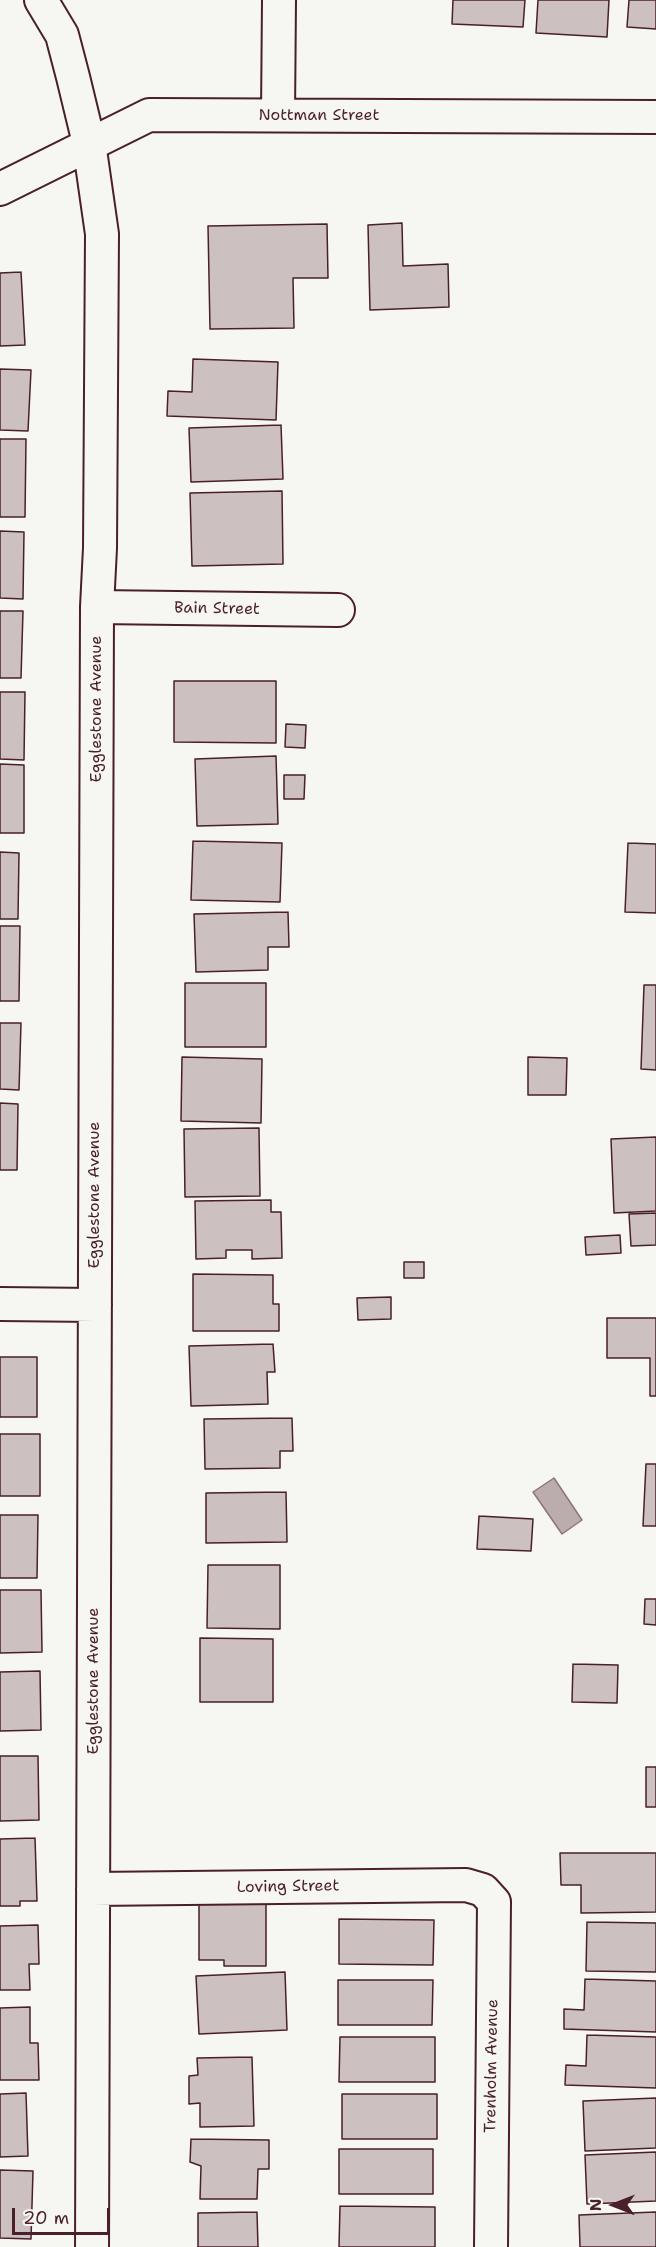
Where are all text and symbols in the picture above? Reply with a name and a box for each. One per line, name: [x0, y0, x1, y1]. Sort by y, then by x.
street label: Nottman Street: [259, 106, 379, 126]
street label: Bain Street: [174, 599, 260, 619]
street label: Egglestone Avenue: [87, 636, 107, 782]
street label: Egglestone Avenue: [85, 1122, 105, 1268]
street label: Egglestone Avenue: [84, 1608, 104, 1754]
street label: Loving Street: [237, 1877, 339, 1897]
street label: Trenholm Avenue: [481, 1999, 503, 2133]
north arrow: [584, 2175, 644, 2235]
scale bar: [15, 2196, 112, 2234]
text: N: [585, 2199, 606, 2211]
text: 20 m: [23, 2206, 69, 2230]

